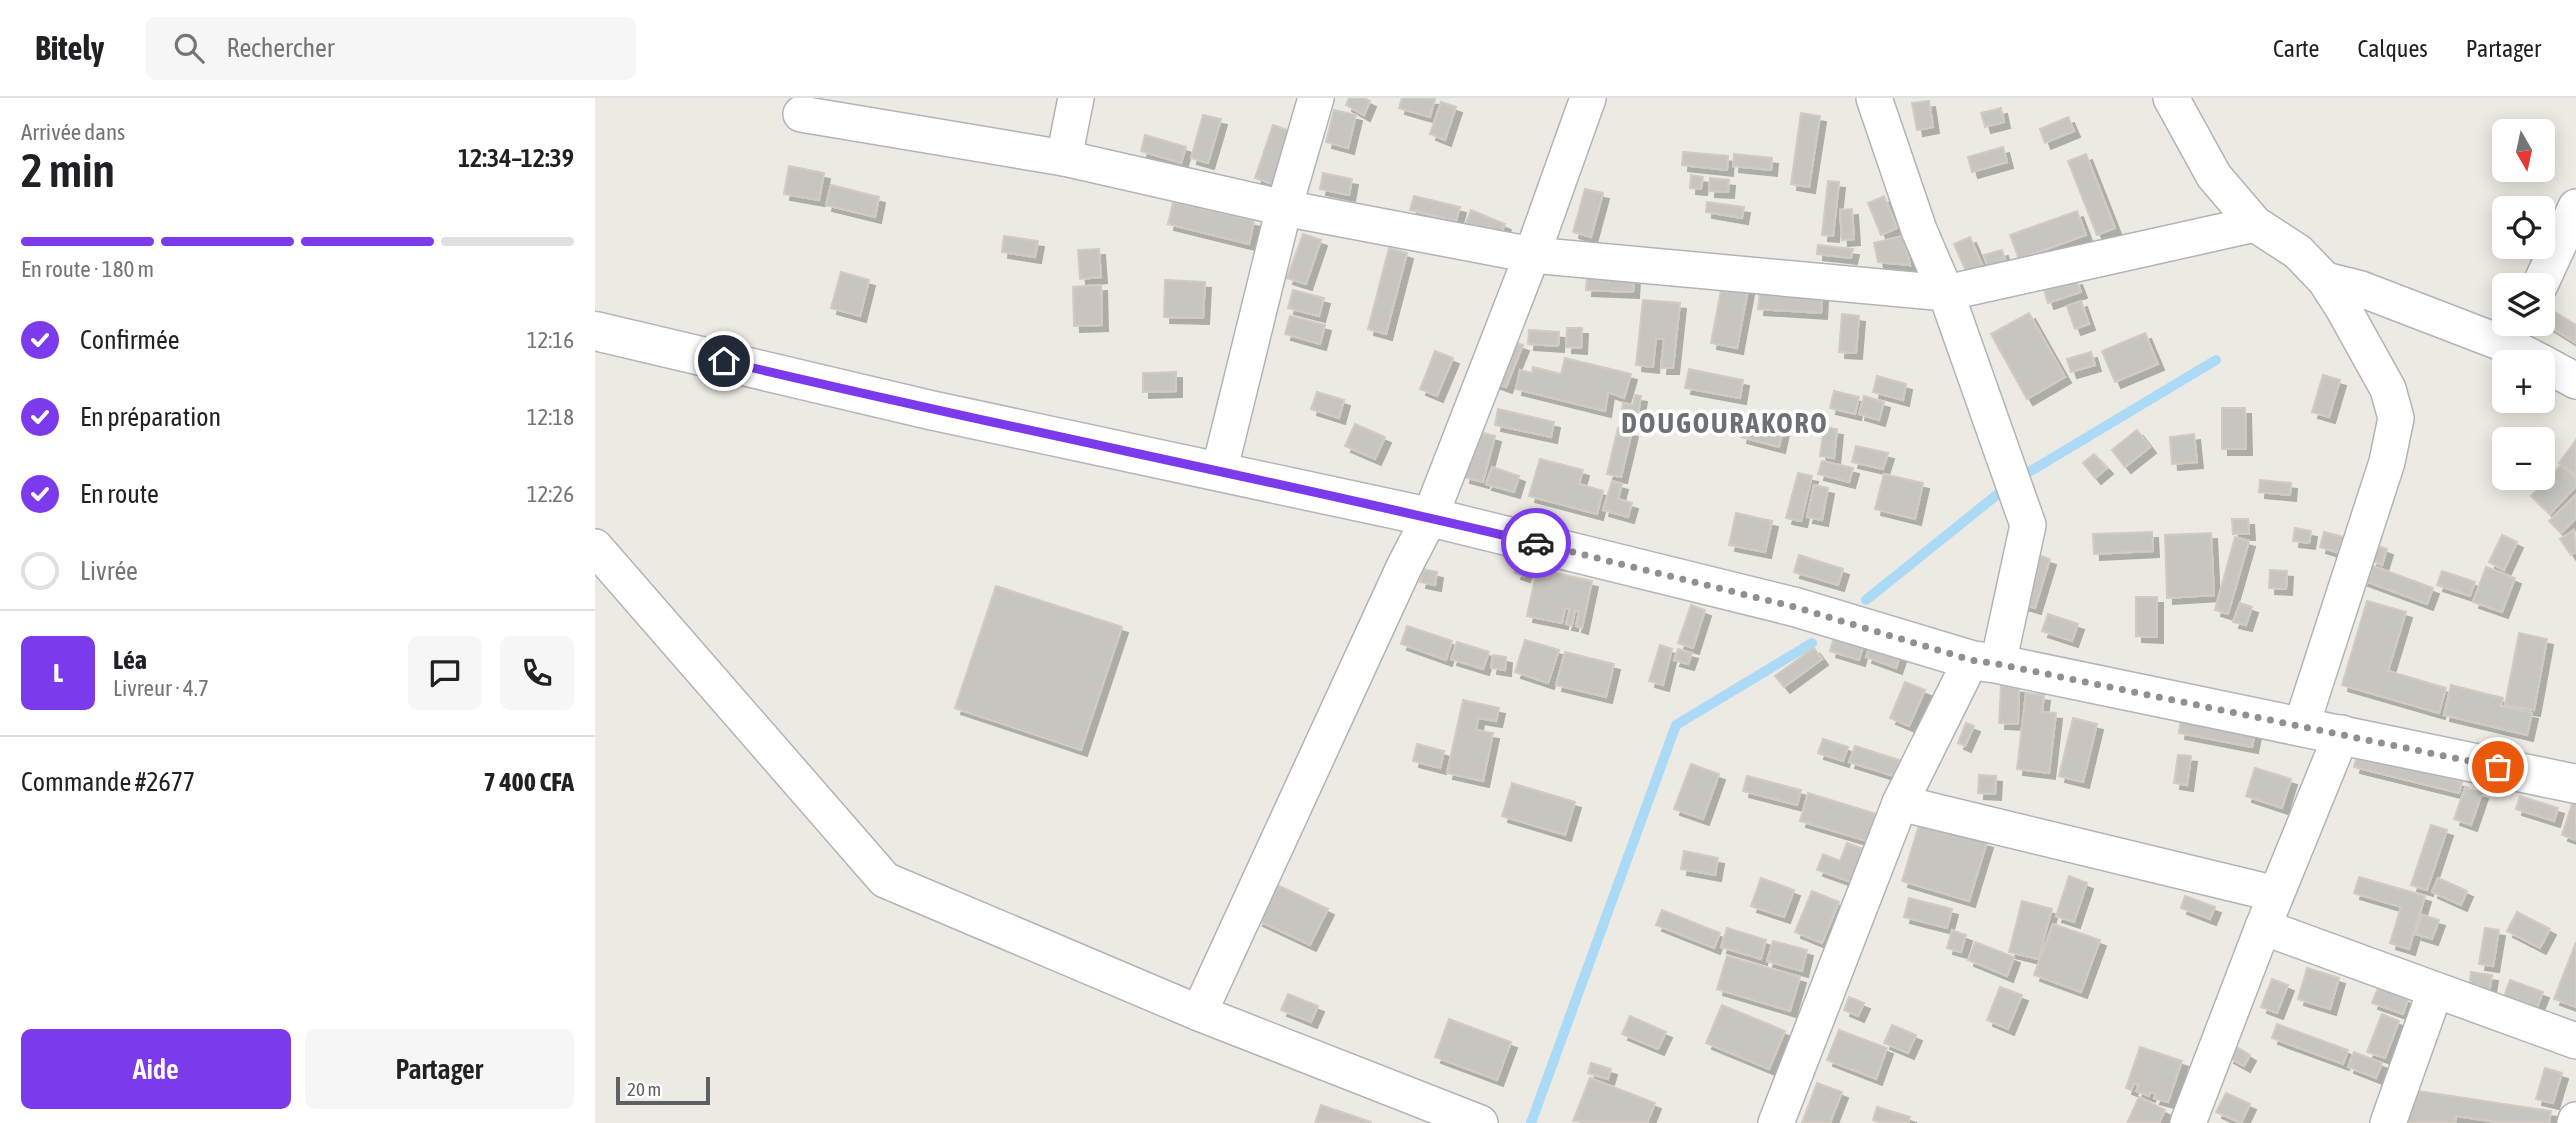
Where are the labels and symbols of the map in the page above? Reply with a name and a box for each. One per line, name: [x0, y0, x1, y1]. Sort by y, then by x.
north arrow: [2492, 119, 2555, 182]
pin: [694, 331, 754, 391]
district label: DOUGOURAKORO: [1621, 407, 1829, 439]
courier: [1501, 508, 1571, 578]
pin: [2468, 737, 2528, 797]
scale bar: [616, 1074, 711, 1106]

